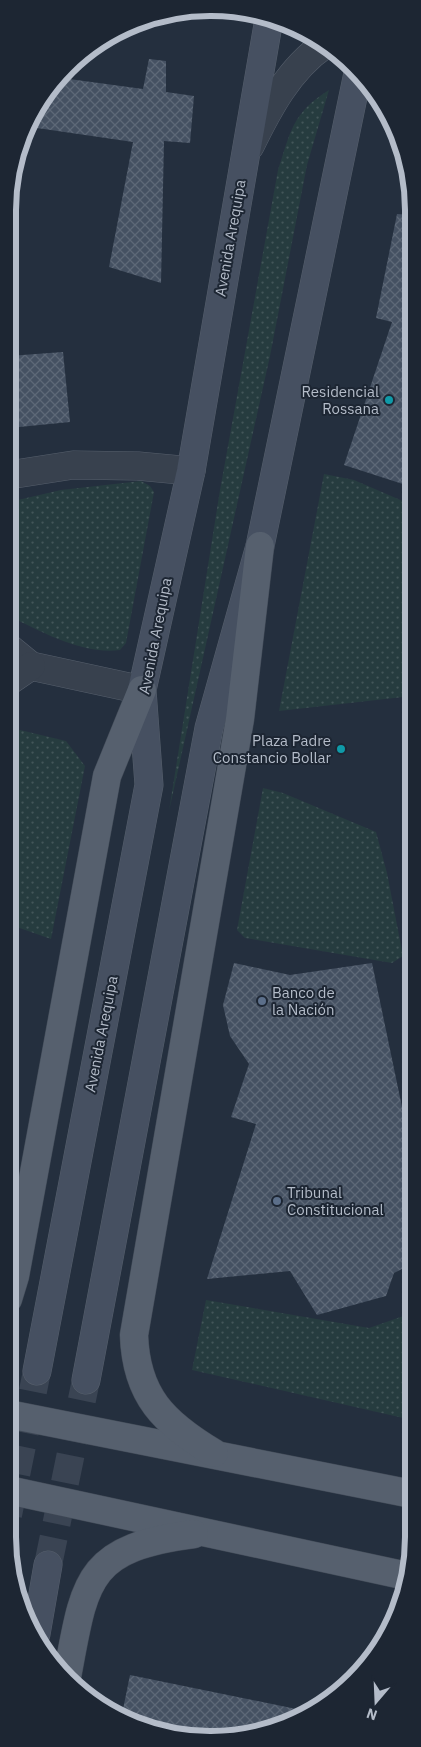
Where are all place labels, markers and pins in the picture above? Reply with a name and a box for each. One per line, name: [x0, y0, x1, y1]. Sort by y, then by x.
place label: Residencial Rossana: [301, 382, 379, 418]
marker: Residencial Rossana: [383, 394, 395, 406]
place label: Plaza Padre Constancio Bollar: [213, 731, 331, 767]
marker: Plaza Padre Constancio Bollar: [335, 743, 347, 755]
place label: Banco de la Nación: [272, 983, 335, 1019]
marker: Banco de la Nación: [256, 995, 268, 1007]
place label: Tribunal Constitucional: [287, 1183, 384, 1219]
marker: Tribunal Constitucional: [271, 1195, 283, 1207]

